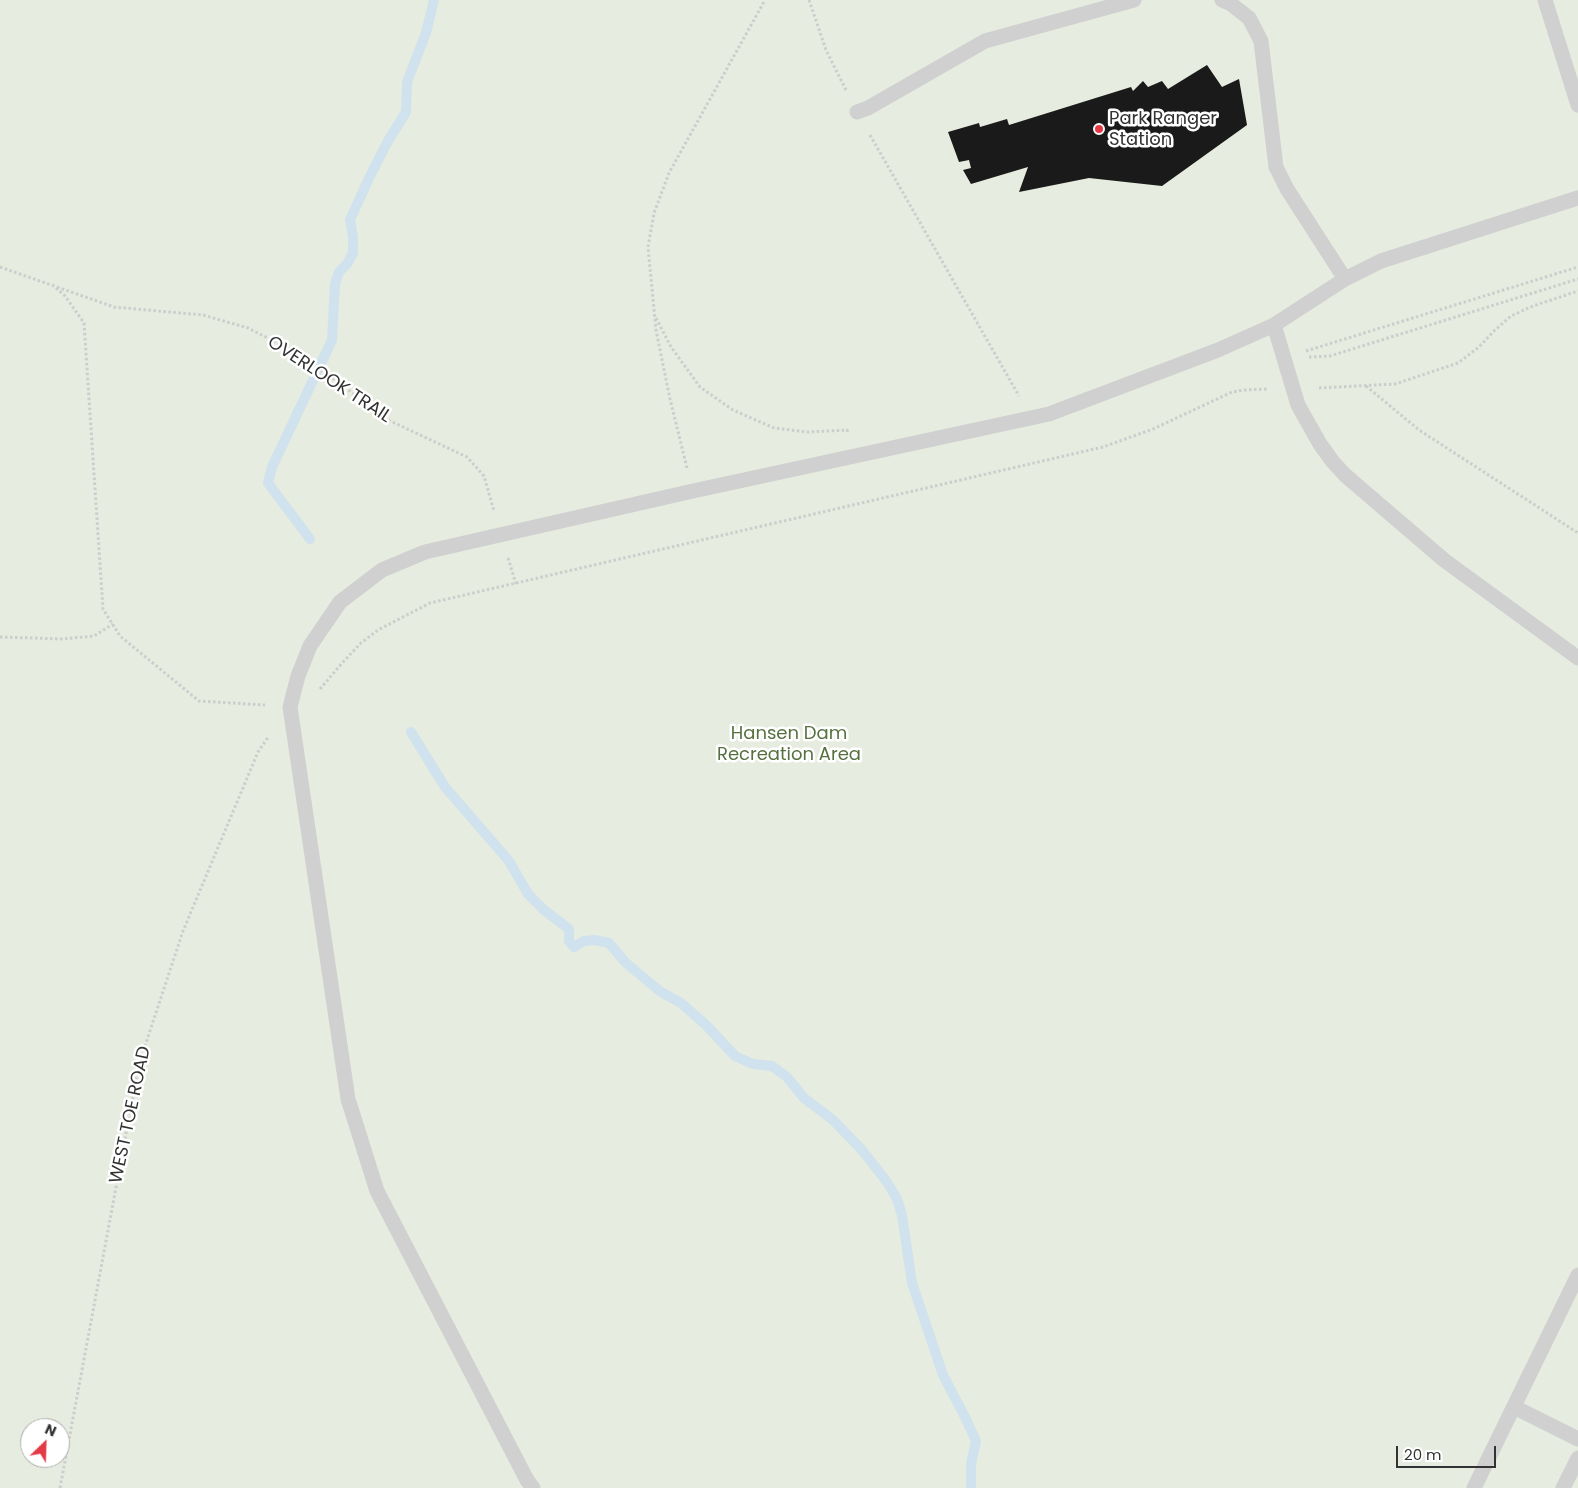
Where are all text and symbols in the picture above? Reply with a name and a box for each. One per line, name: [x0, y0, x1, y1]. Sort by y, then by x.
place label: Park Ranger Station: [1109, 108, 1217, 150]
marker: Park Ranger Station: [1093, 123, 1105, 135]
street label: OVERLOOK TRAIL: [263, 332, 395, 428]
park label: Hansen Dam Recreation Area: [717, 723, 861, 766]
street label: WEST TOE ROAD: [106, 1044, 156, 1186]
north arrow: [20, 1418, 70, 1468]
text: N: [42, 1419, 60, 1441]
scale bar: [1398, 1436, 1498, 1468]
text: 20 m: [1404, 1444, 1442, 1465]

